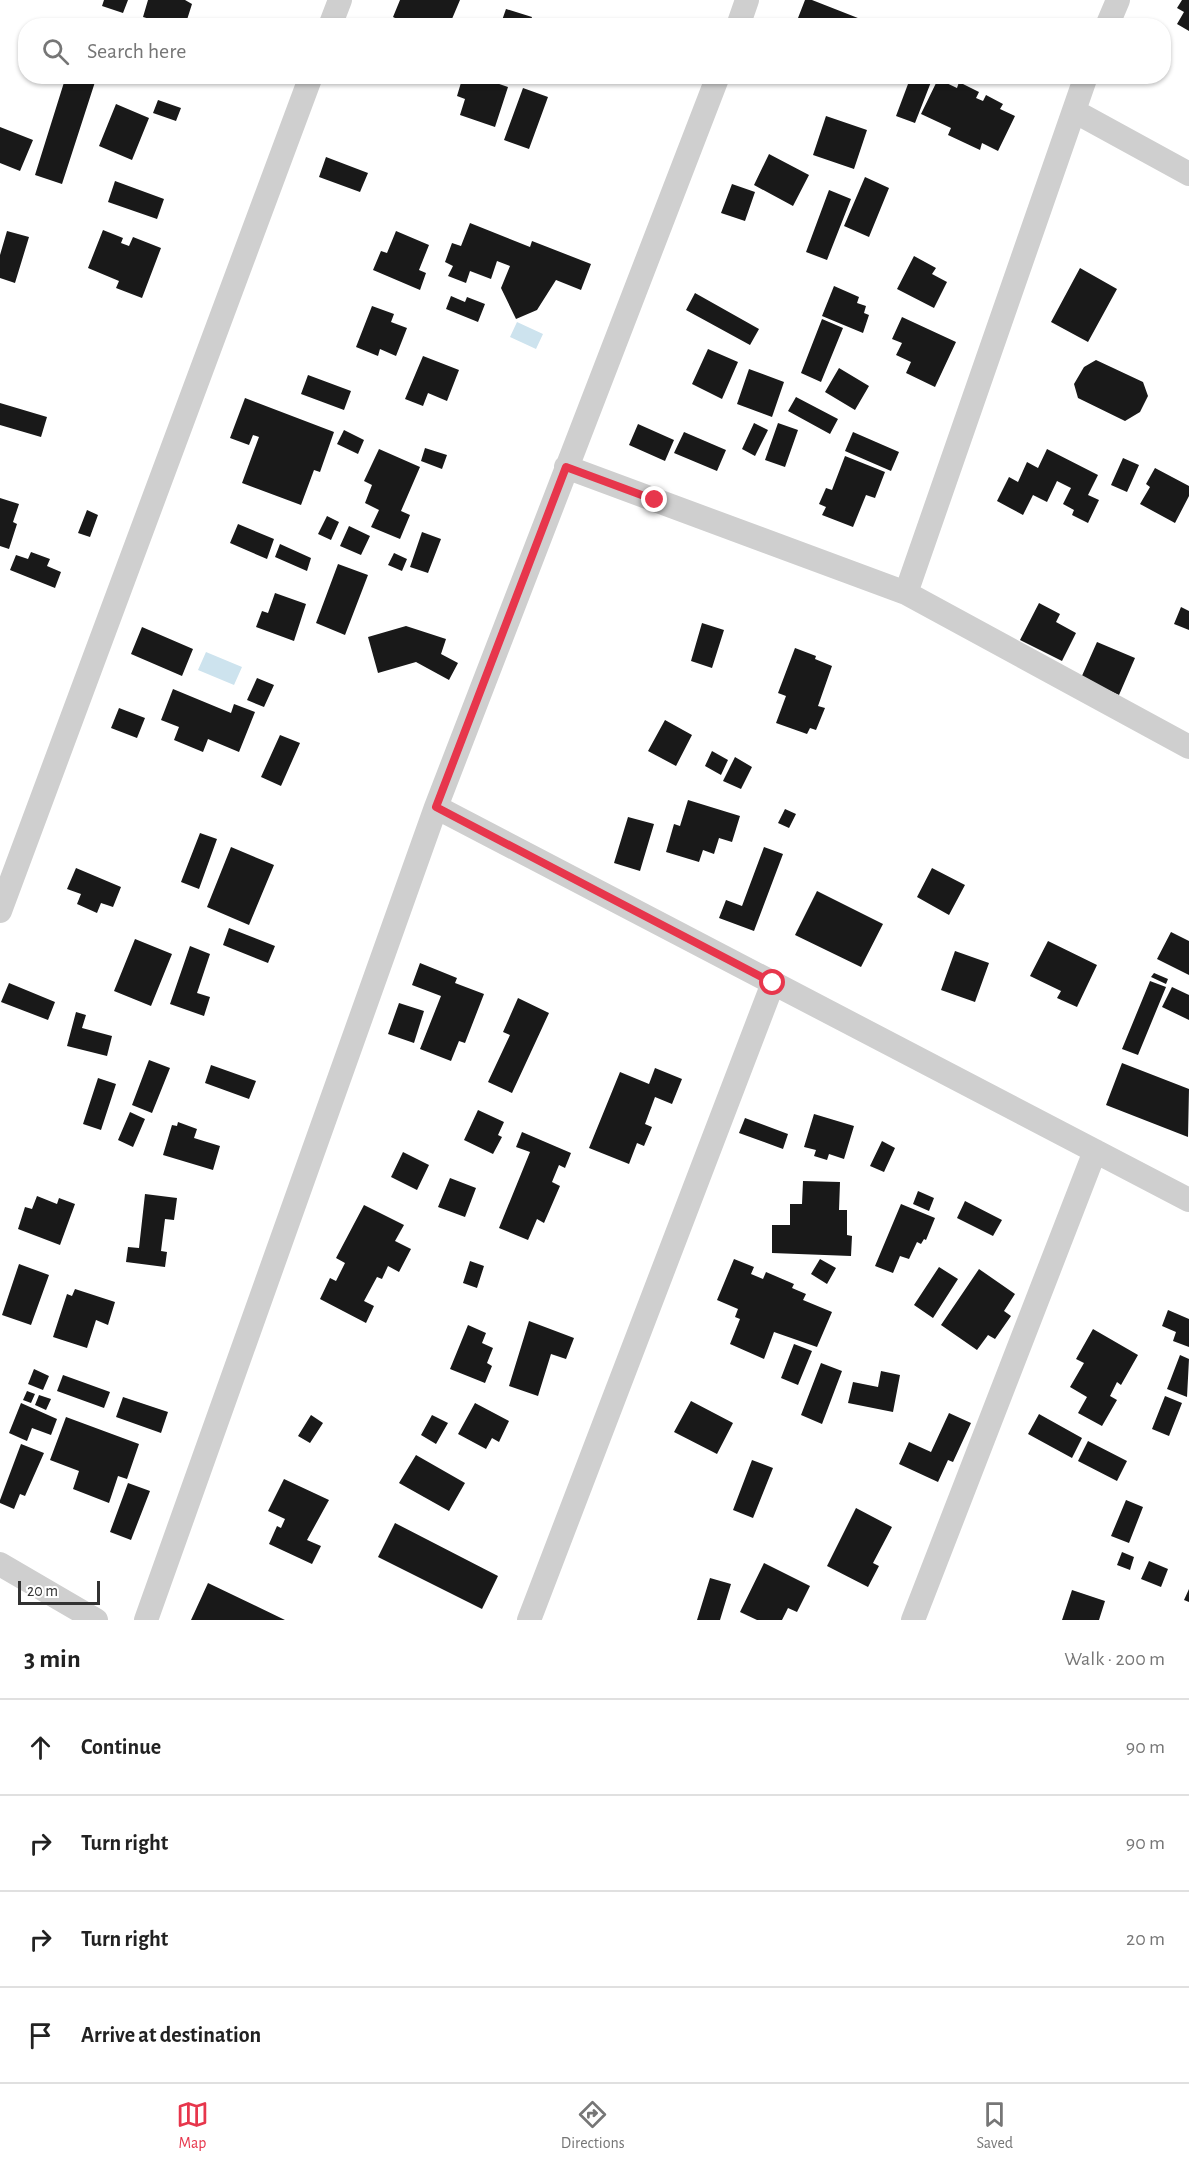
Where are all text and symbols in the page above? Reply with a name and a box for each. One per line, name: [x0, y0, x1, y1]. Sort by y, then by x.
search box: [18, 18, 1171, 84]
icon: search: [39, 35, 72, 68]
text: Search here: [87, 40, 186, 62]
route end: [641, 486, 667, 512]
route start: [759, 969, 785, 995]
scale bar: [18, 1578, 100, 1606]
text: 20 m: [27, 1583, 58, 1599]
text: 3 min: [24, 1646, 81, 1672]
text: Walk · 200 m: [1064, 1649, 1165, 1669]
icon: ahead: [24, 1731, 57, 1764]
text: Continue: [81, 1736, 161, 1758]
text: 90 m: [1126, 1737, 1165, 1757]
icon: right: [24, 1827, 57, 1860]
text: Turn right: [81, 1832, 168, 1854]
text: 90 m: [1126, 1833, 1165, 1853]
icon: right: [24, 1923, 57, 1956]
text: Turn right: [81, 1928, 168, 1950]
text: 20 m: [1126, 1929, 1165, 1949]
icon: arrive: [24, 2019, 57, 2052]
text: Arrive at destination: [81, 2024, 261, 2046]
tab: Map: [176, 2098, 209, 2153]
tab: Directions: [561, 2098, 625, 2153]
tab: Saved: [976, 2098, 1013, 2153]

